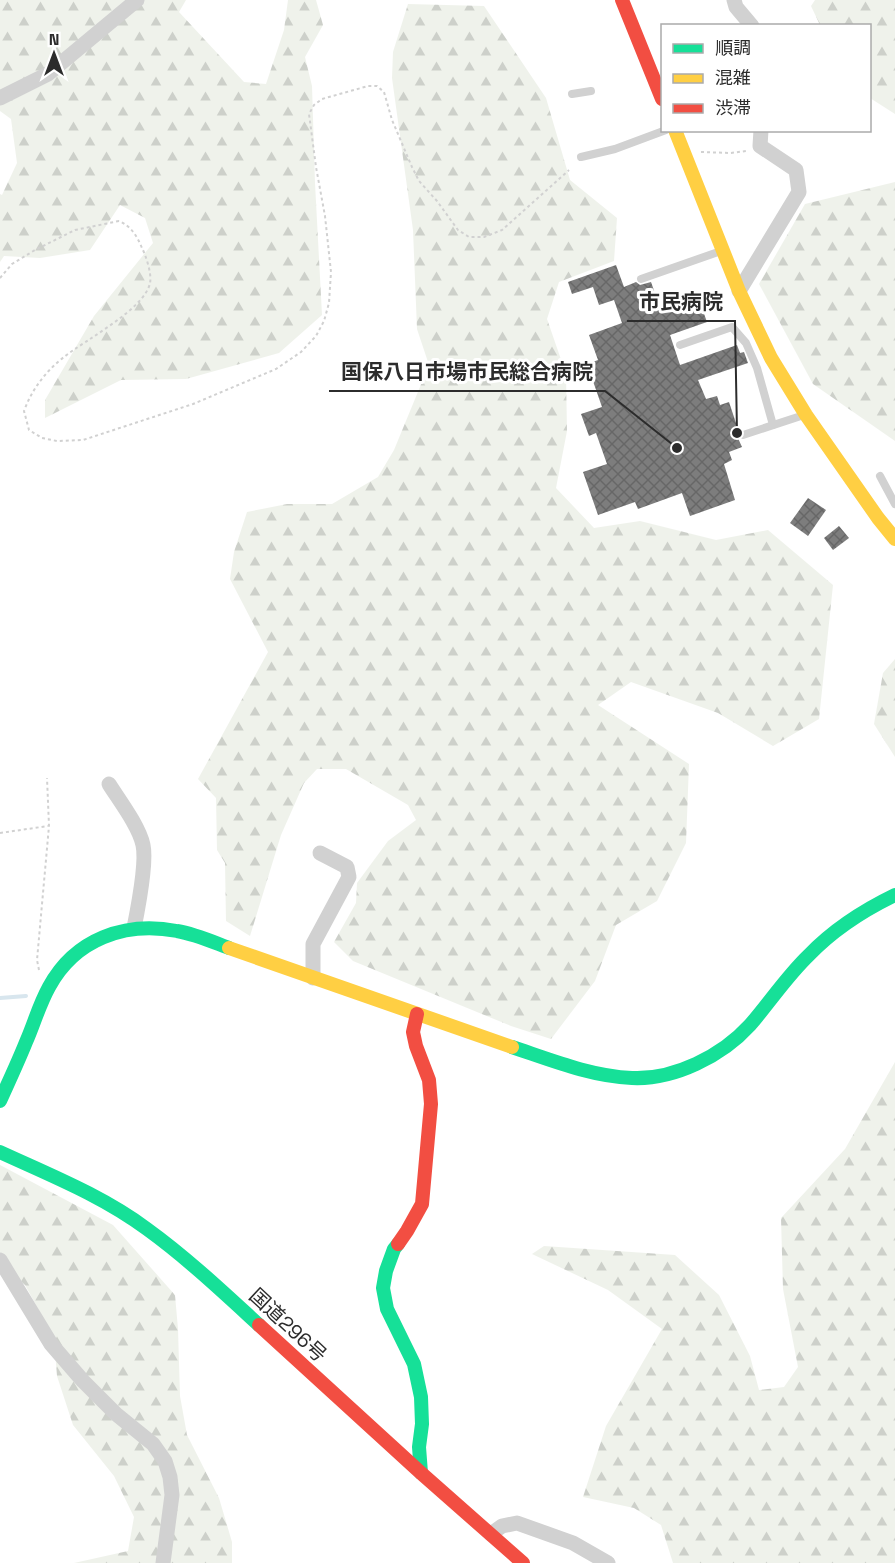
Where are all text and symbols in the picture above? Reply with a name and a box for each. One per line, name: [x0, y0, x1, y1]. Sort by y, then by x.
north arrow: [24, 24, 84, 84]
legend: [661, 24, 871, 132]
text: N: [49, 29, 59, 50]
text: 順調: [715, 36, 751, 59]
text: 混雑: [715, 66, 751, 89]
text: 渋滞: [715, 96, 751, 119]
callout: 市民病院: [627, 282, 735, 321]
text: 市民病院: [639, 288, 723, 315]
callout: 国保八日市場市民総合病院: [329, 352, 605, 391]
text: 国保八日市場市民総合病院: [341, 358, 593, 385]
street label: 国道296号: [244, 1283, 332, 1367]

